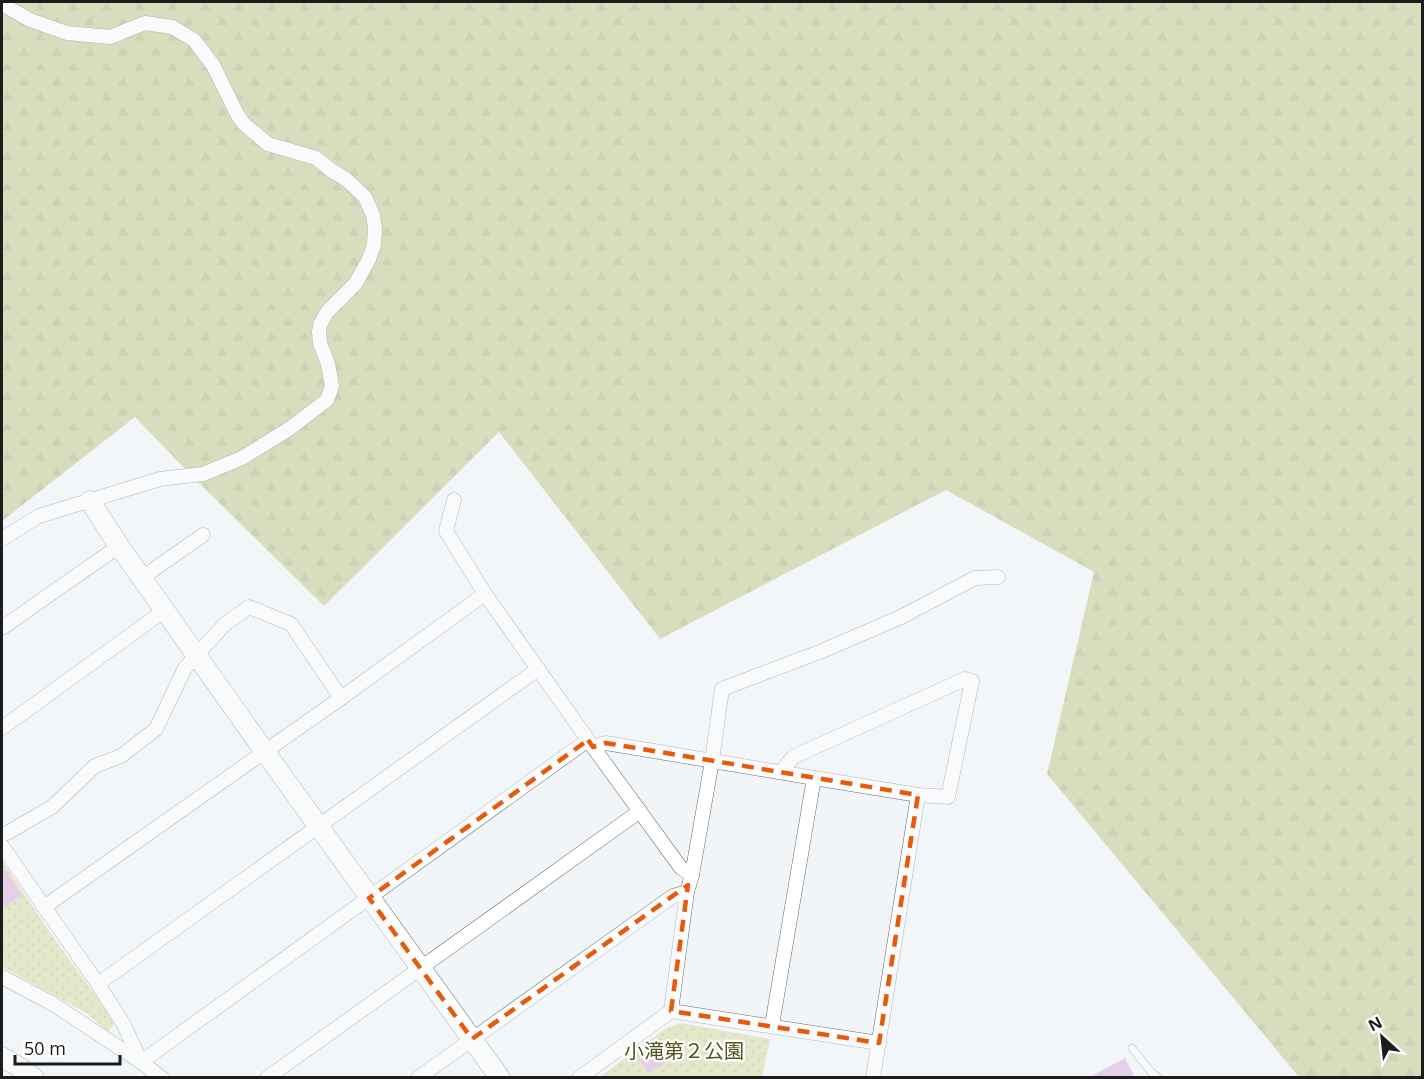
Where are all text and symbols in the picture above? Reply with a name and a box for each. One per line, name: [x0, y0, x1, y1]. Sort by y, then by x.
north arrow: [1352, 1007, 1412, 1067]
text: N: [1364, 1011, 1386, 1036]
scale bar: [15, 1028, 120, 1066]
text: 50 m: [24, 1036, 66, 1060]
park label: 小滝第２公園: [624, 1037, 744, 1064]

